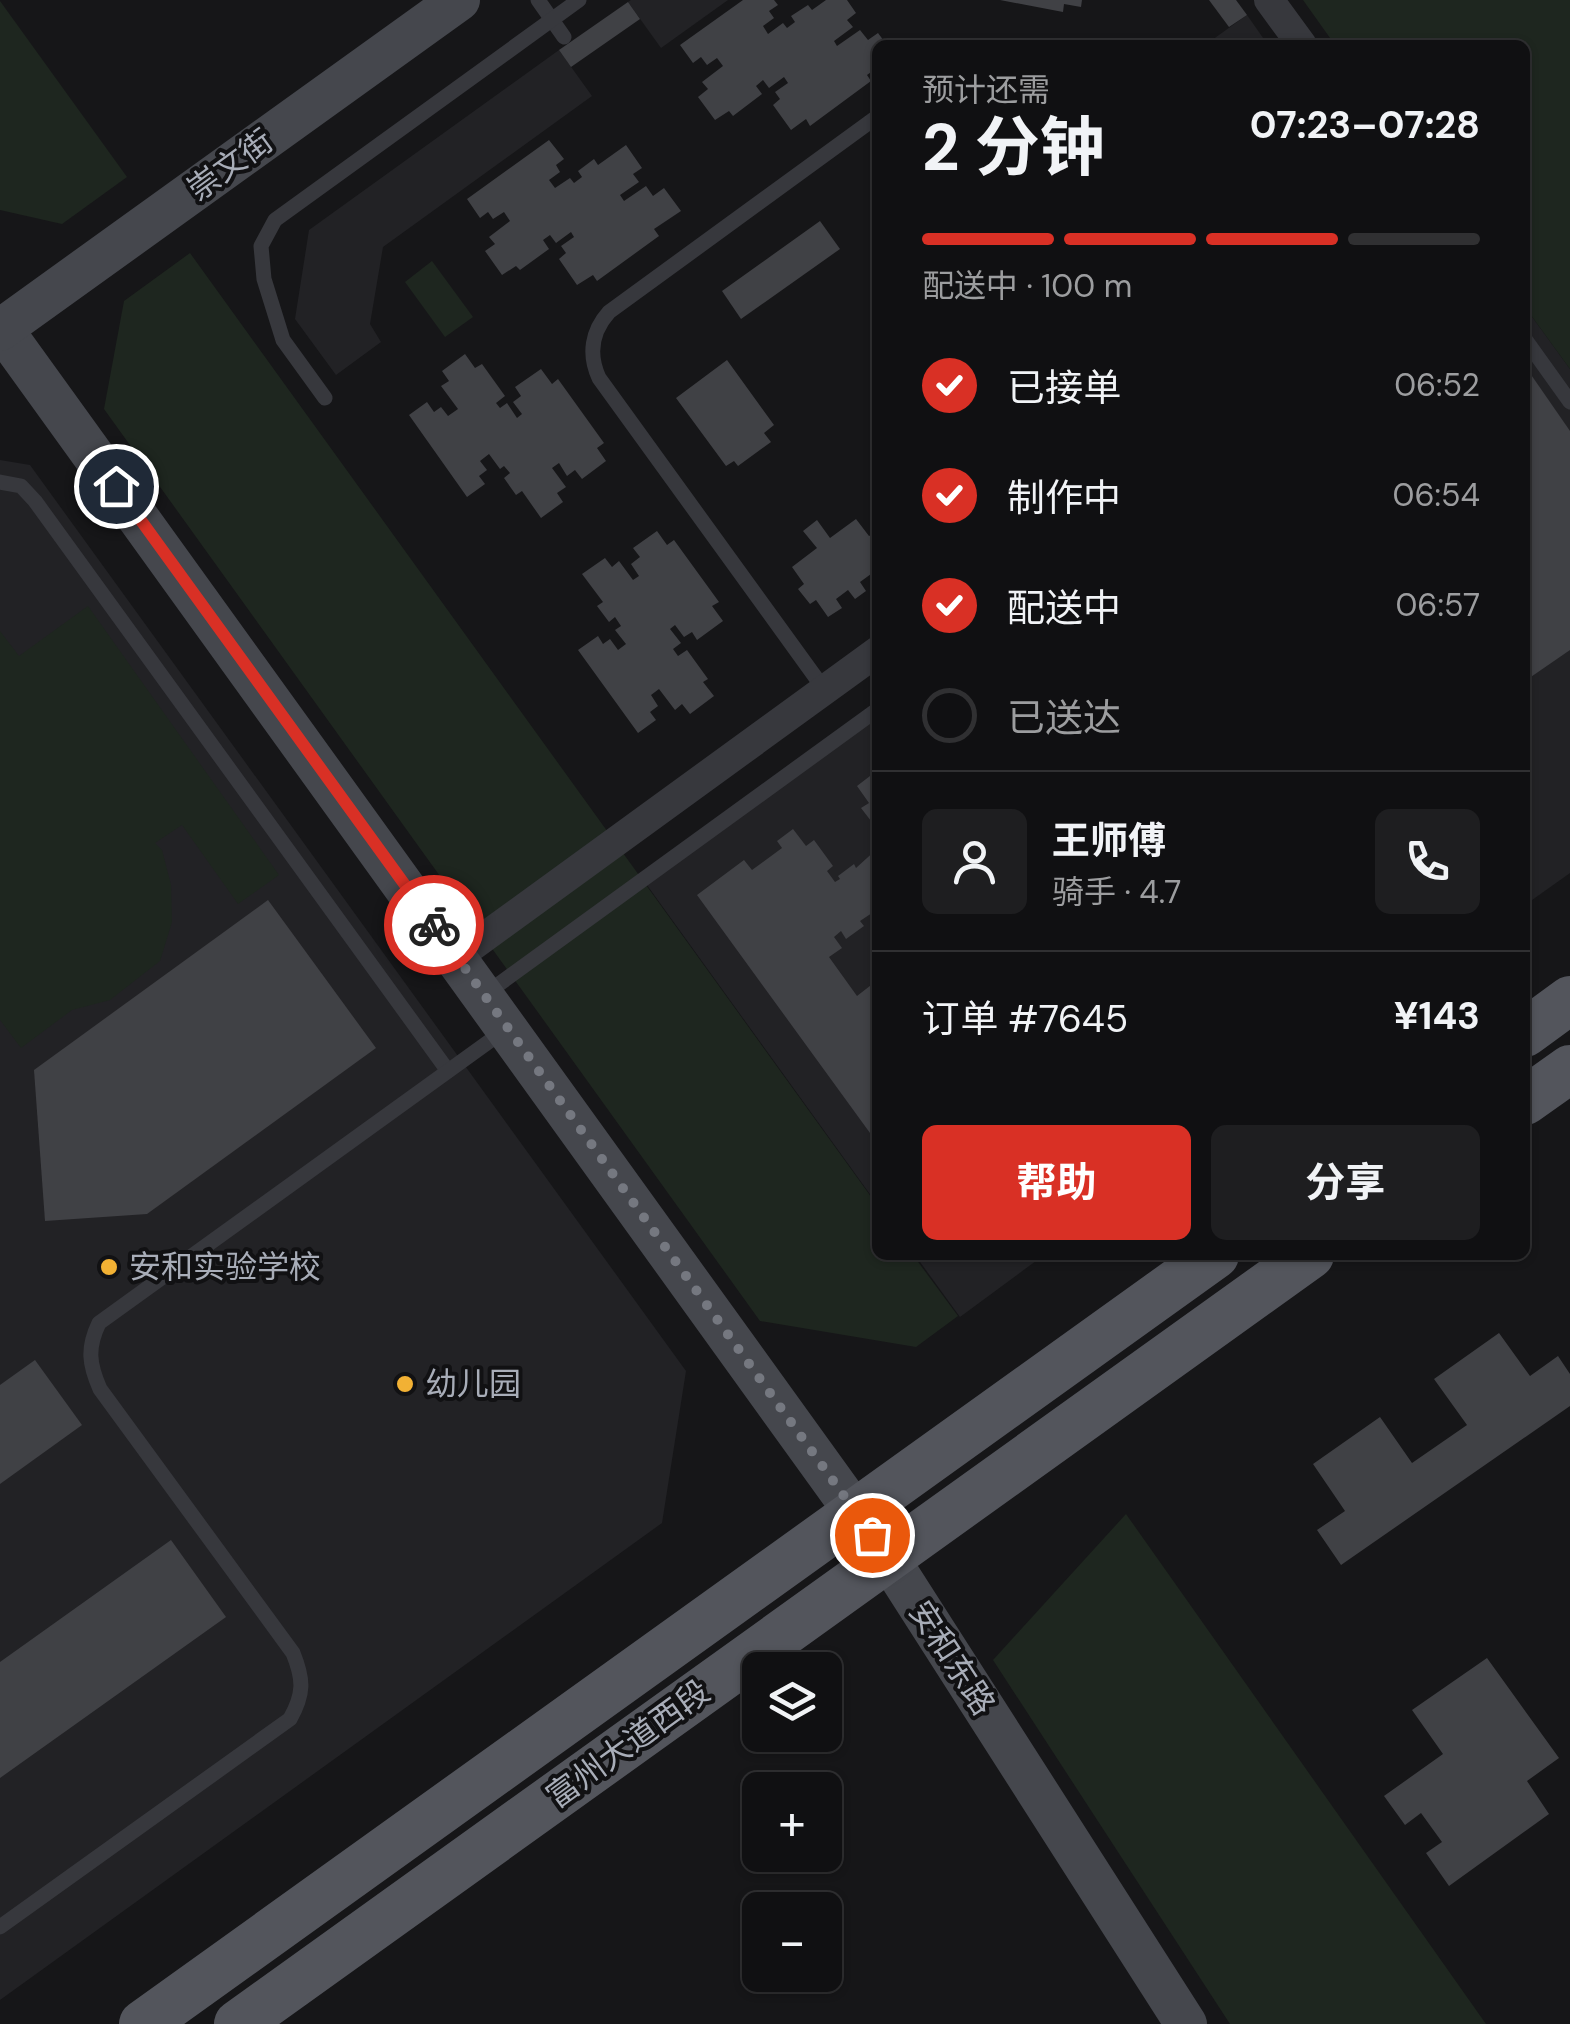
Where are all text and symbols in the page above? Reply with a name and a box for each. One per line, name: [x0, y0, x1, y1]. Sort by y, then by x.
text: 预计还需: [922, 69, 1050, 111]
text: 07:23–07:28: [1250, 100, 1480, 150]
text: 2 分钟: [922, 106, 1105, 190]
street label: 崇文街: [179, 120, 281, 210]
text: 配送中 · 100 m: [922, 265, 1132, 307]
icon: check: [922, 358, 977, 413]
text: 已接单: [1007, 363, 1121, 413]
text: 06:52: [1394, 364, 1480, 406]
pin: [74, 444, 159, 529]
icon: home: [89, 459, 144, 514]
icon: check: [922, 468, 977, 523]
text: 制作中: [1007, 473, 1121, 523]
text: 06:54: [1393, 474, 1480, 516]
icon: check: [922, 578, 977, 633]
text: 配送中: [1007, 583, 1121, 633]
text: 06:57: [1395, 584, 1480, 626]
text: 已送达: [1007, 693, 1121, 743]
button: person: [922, 809, 1027, 914]
button: phone: [1375, 809, 1480, 914]
text: 王师傅: [1052, 816, 1166, 866]
text: 骑手 · 4.7: [1052, 871, 1181, 913]
courier: [384, 875, 484, 975]
icon: bike: [407, 898, 462, 953]
text: ¥143: [1394, 991, 1480, 1041]
text: 订单 #7645: [922, 994, 1128, 1044]
button: 帮助: [922, 1125, 1191, 1240]
button: 分享: [1211, 1125, 1480, 1240]
place label: 安和实验学校: [129, 1246, 321, 1288]
marker: 安和实验学校: [98, 1256, 120, 1278]
place label: 幼儿园: [425, 1363, 521, 1405]
marker: 幼儿园: [394, 1373, 416, 1395]
pin: [830, 1493, 915, 1578]
icon: bag: [845, 1508, 900, 1563]
street label: 安和东路: [900, 1593, 1004, 1723]
map controls: [742, 1652, 842, 1992]
button: layers: [742, 1652, 842, 1752]
street label: 富州大道西段: [538, 1671, 718, 1817]
button: +: [742, 1772, 842, 1872]
button: −: [742, 1892, 842, 1992]

